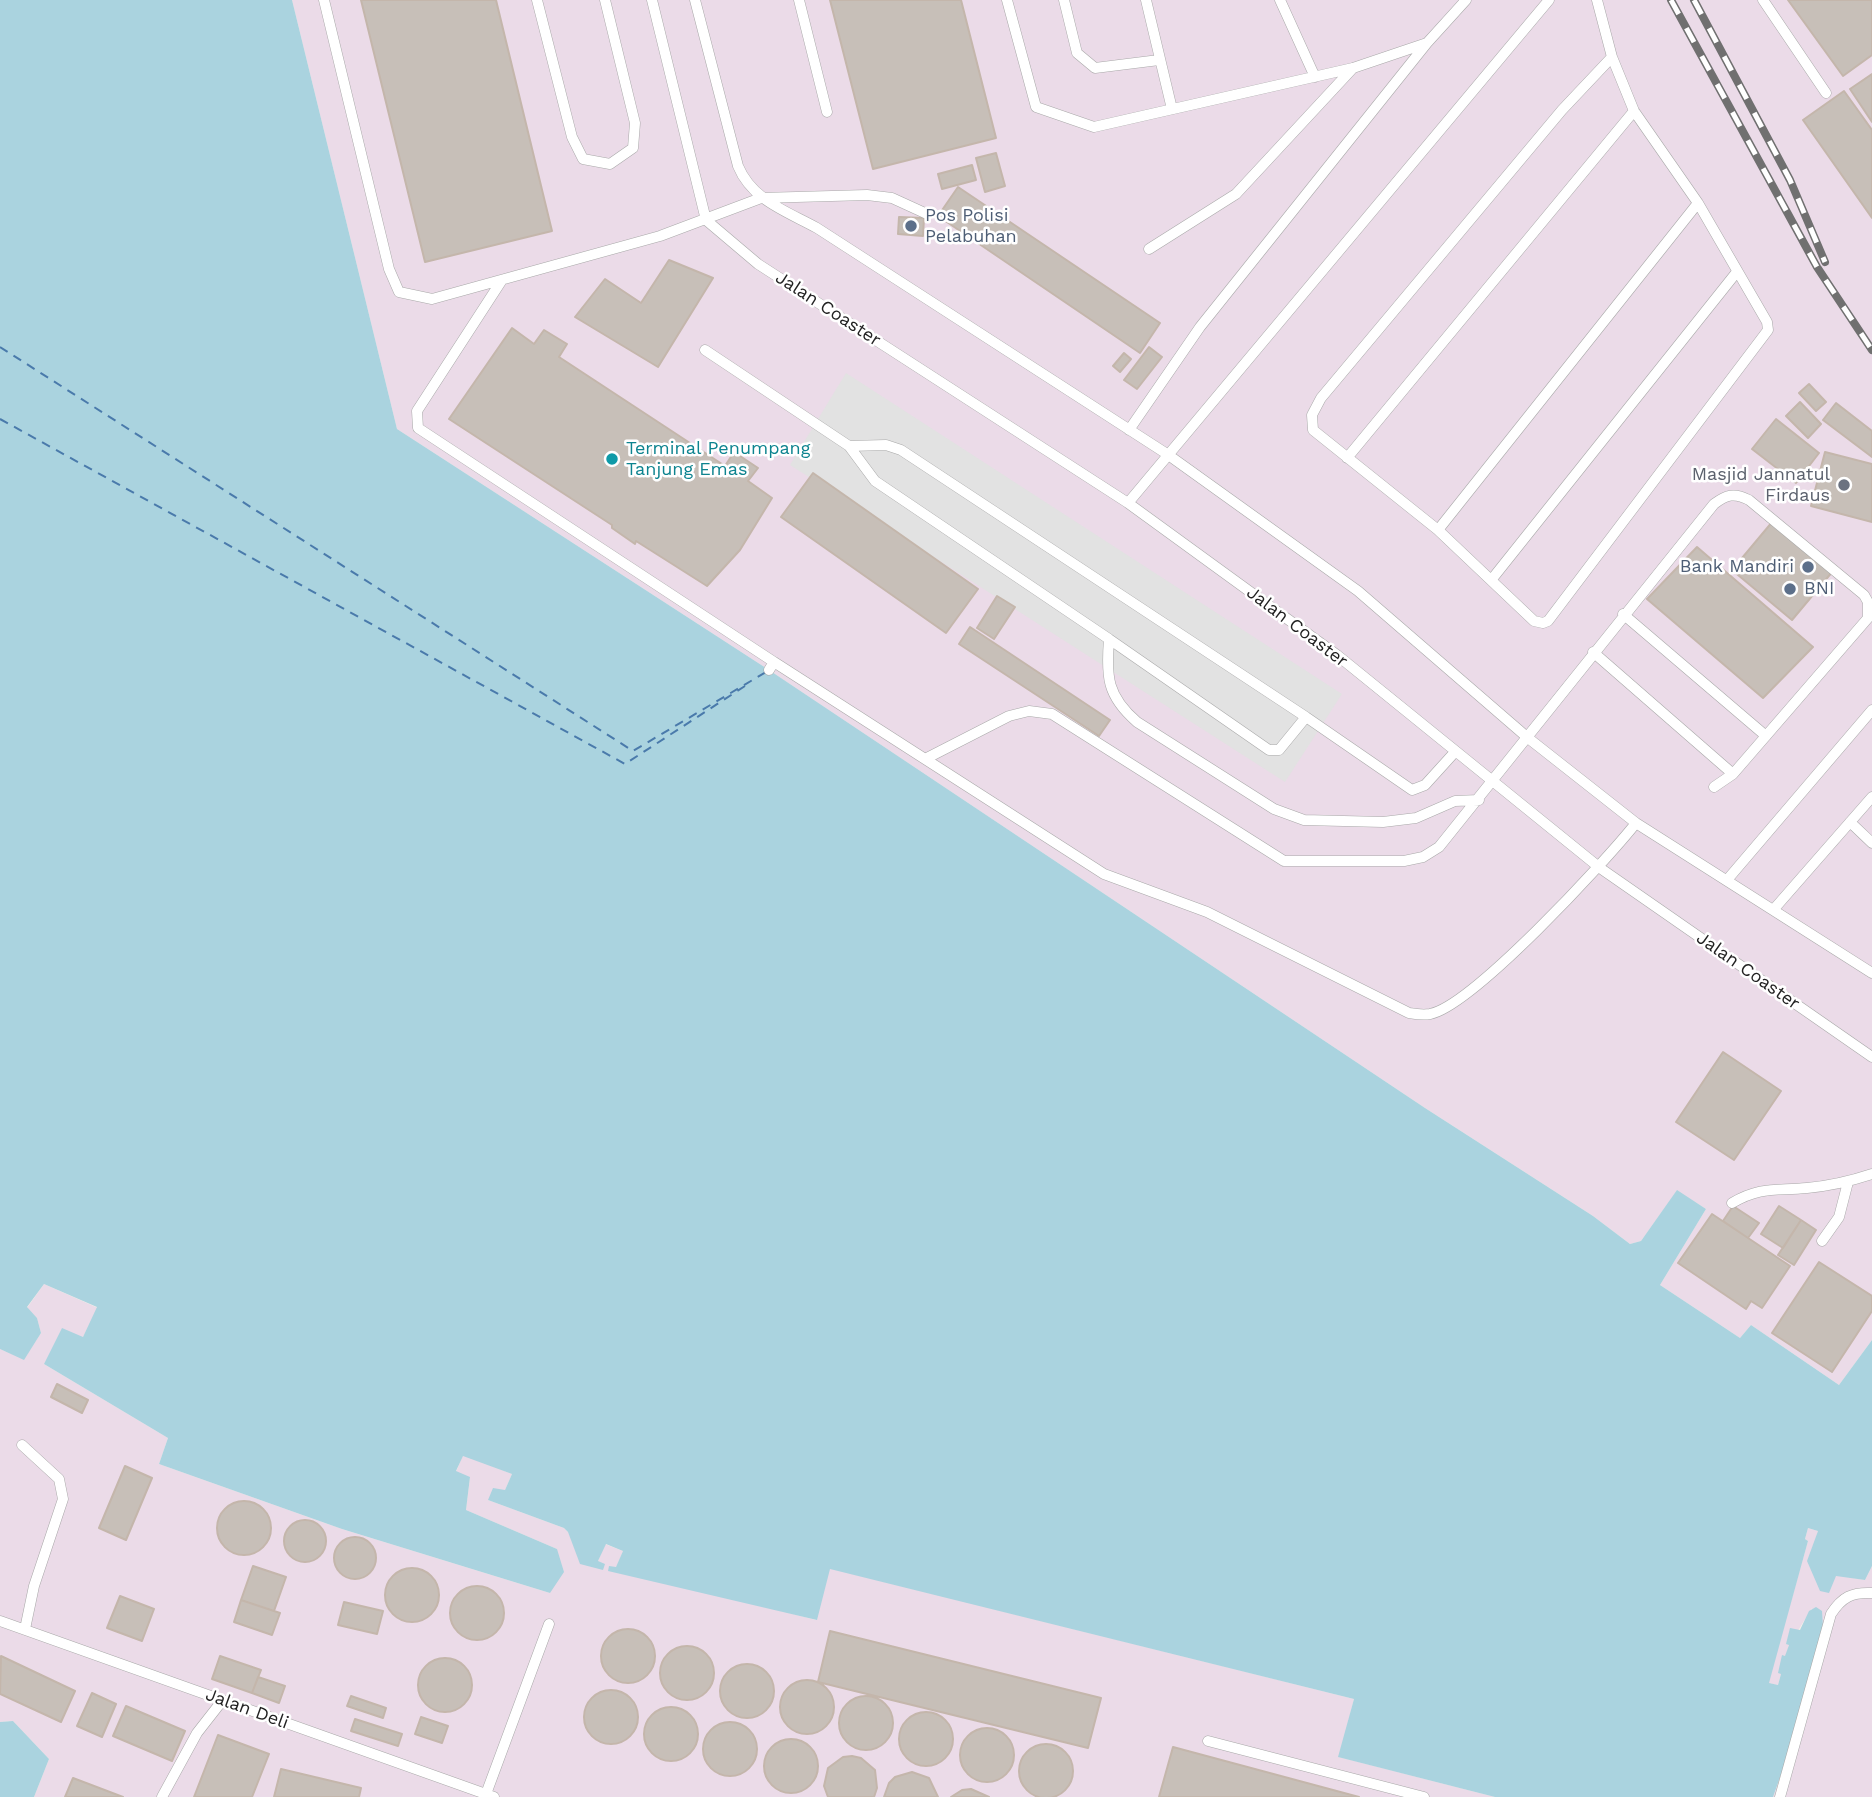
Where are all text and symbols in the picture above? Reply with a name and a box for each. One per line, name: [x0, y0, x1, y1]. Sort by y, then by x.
place label: Pos Polisi Pelabuhan: [925, 205, 1017, 248]
marker: Pos Polisi Pelabuhan: [903, 218, 919, 234]
street label: Jalan Coaster: [771, 267, 885, 351]
place label: Terminal Penumpang Tanjung Emas: [626, 438, 810, 480]
marker: Terminal Penumpang Tanjung Emas: [604, 451, 620, 467]
place label: Masjid Jannatul Firdaus: [1692, 464, 1830, 506]
marker: Masjid Jannatul Firdaus: [1836, 477, 1852, 493]
place label: Bank Mandiri: [1680, 556, 1794, 578]
marker: Bank Mandiri: [1800, 559, 1816, 575]
place label: BNI: [1804, 578, 1834, 600]
marker: BNI: [1782, 581, 1798, 597]
street label: Jalan Coaster: [1242, 582, 1352, 672]
street label: Jalan Coaster: [1692, 927, 1804, 1015]
street label: Jalan Deli: [203, 1684, 291, 1734]

